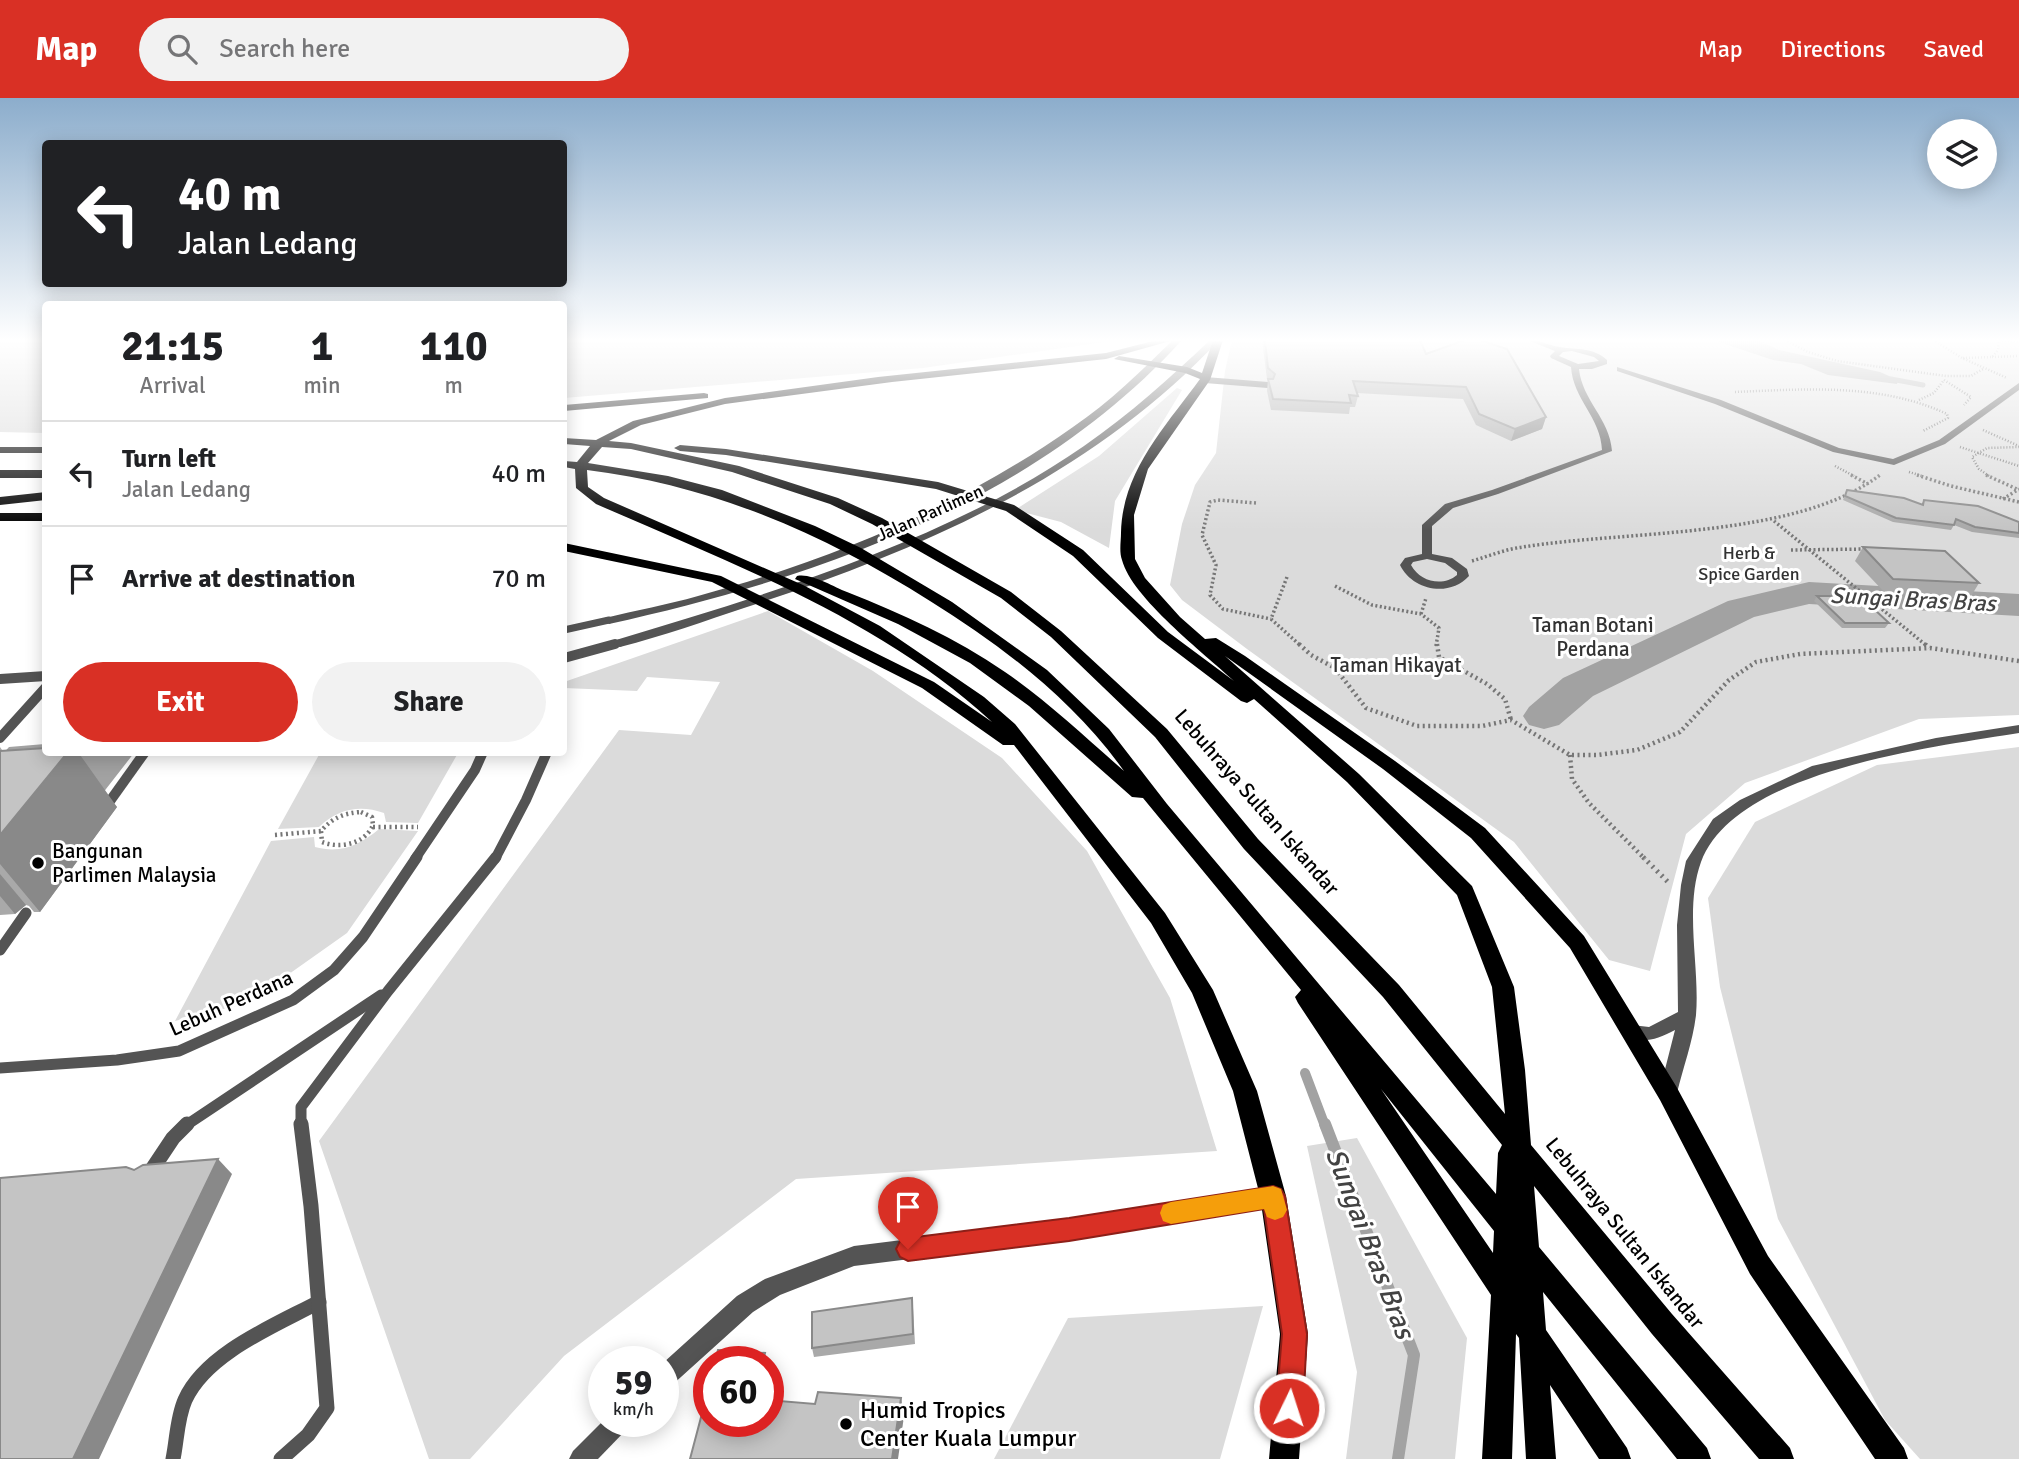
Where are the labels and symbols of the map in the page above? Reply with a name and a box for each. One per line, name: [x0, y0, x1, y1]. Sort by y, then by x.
street label: Jalan Parlimen: [874, 480, 986, 546]
park label: Herb & Spice Garden: [1698, 542, 1800, 585]
water label: Sungai Bras Bras: [1830, 581, 1998, 618]
park label: Taman Botani Perdana: [1532, 612, 1654, 662]
park label: Taman Hikayat: [1331, 652, 1462, 678]
street label: Lebuhraya Sultan Iskandar: [1169, 704, 1345, 901]
place label: Bangunan Parlimen Malaysia: [52, 838, 216, 888]
marker: Bangunan Parlimen Malaysia: [30, 855, 46, 871]
street label: Lebuh Perdana: [165, 964, 297, 1042]
street label: Lebuhraya Sultan Iskandar: [1540, 1132, 1710, 1334]
water label: Sungai Bras Bras: [1318, 1143, 1423, 1346]
pin: [878, 1177, 938, 1249]
speed limit sign: 60: [693, 1346, 784, 1437]
position arrow: [1252, 1371, 1326, 1445]
place label: Humid Tropics Center Kuala Lumpur: [860, 1395, 1076, 1453]
marker: Humid Tropics Center Kuala Lumpur: [838, 1416, 854, 1432]

